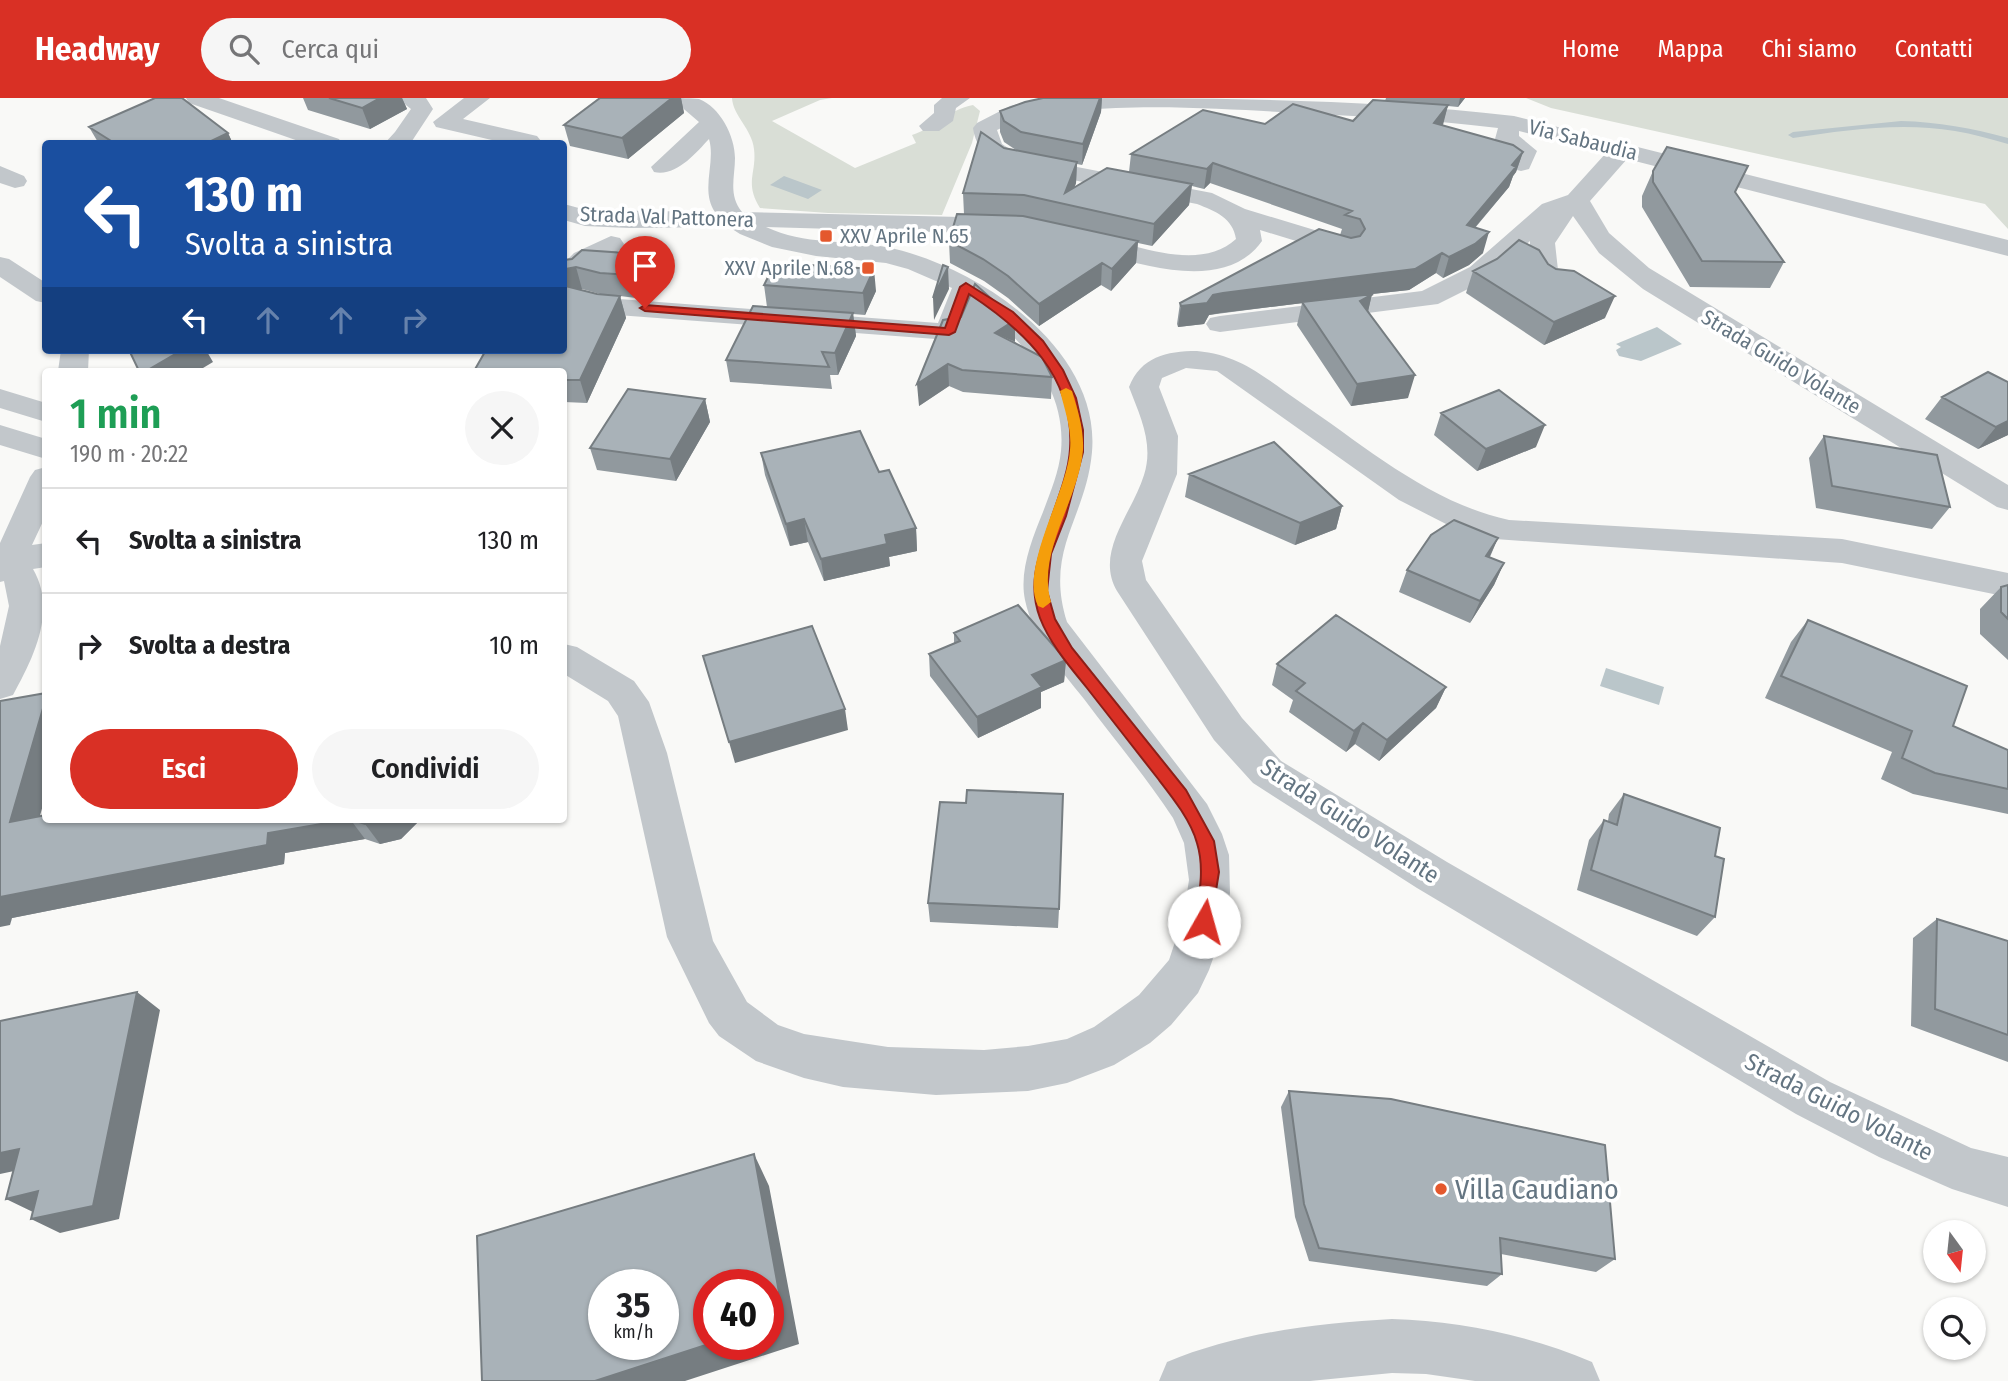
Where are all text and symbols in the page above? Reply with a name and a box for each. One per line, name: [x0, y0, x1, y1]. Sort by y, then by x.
search box: [201, 18, 691, 81]
text: Headway: [35, 29, 159, 69]
icon: search: [225, 30, 263, 68]
text: Cerca qui: [281, 34, 379, 65]
text: Home: [1562, 35, 1619, 63]
text: Mappa: [1657, 35, 1723, 63]
text: Chi siamo: [1761, 35, 1857, 63]
text: Contatti: [1895, 35, 1973, 63]
street label: Via Sabaudia: [1526, 114, 1640, 166]
text: 130 m: [185, 165, 303, 224]
icon: left: [70, 168, 161, 259]
street label: Strada Val Pattonera: [579, 201, 755, 233]
place label: XXV Aprile N.65: [840, 223, 969, 249]
text: Svolta a sinistra: [185, 225, 393, 263]
marker: XXV Aprile N.65: [818, 228, 834, 244]
pin: [615, 236, 675, 308]
icon: arrive: [626, 247, 664, 285]
place label: XXV Aprile N.68: [724, 255, 854, 281]
marker: XXV Aprile N.68: [860, 260, 876, 276]
icon: left: [176, 301, 214, 339]
icon: ahead: [249, 301, 287, 339]
icon: ahead: [322, 301, 360, 339]
icon: right: [395, 301, 433, 339]
street label: Strada Guido Volante: [1697, 304, 1865, 420]
text: 1 min: [70, 389, 161, 439]
button: close: [465, 391, 539, 465]
text: 190 m · 20:22: [70, 440, 188, 468]
icon: left: [70, 522, 108, 560]
text: Svolta a sinistra: [129, 525, 301, 556]
text: 130 m: [477, 525, 539, 556]
icon: right: [70, 627, 108, 665]
text: Svolta a destra: [129, 630, 290, 661]
text: 10 m: [489, 630, 539, 661]
button: Esci: [70, 729, 298, 809]
button: Condividi: [312, 729, 539, 809]
street label: Strada Guido Volante: [1256, 753, 1444, 889]
position arrow: [1167, 885, 1241, 959]
street label: Strada Guido Volante: [1740, 1048, 1938, 1166]
place label: Villa Caudiano: [1455, 1173, 1619, 1206]
marker: Villa Caudiano: [1433, 1181, 1449, 1197]
north arrow: [1923, 1220, 1986, 1283]
map controls: [1923, 1220, 1986, 1360]
speed limit sign: 40: [693, 1269, 784, 1360]
text: 35: [617, 1284, 650, 1326]
button: search: [1923, 1297, 1986, 1360]
text: km/h: [613, 1321, 654, 1343]

